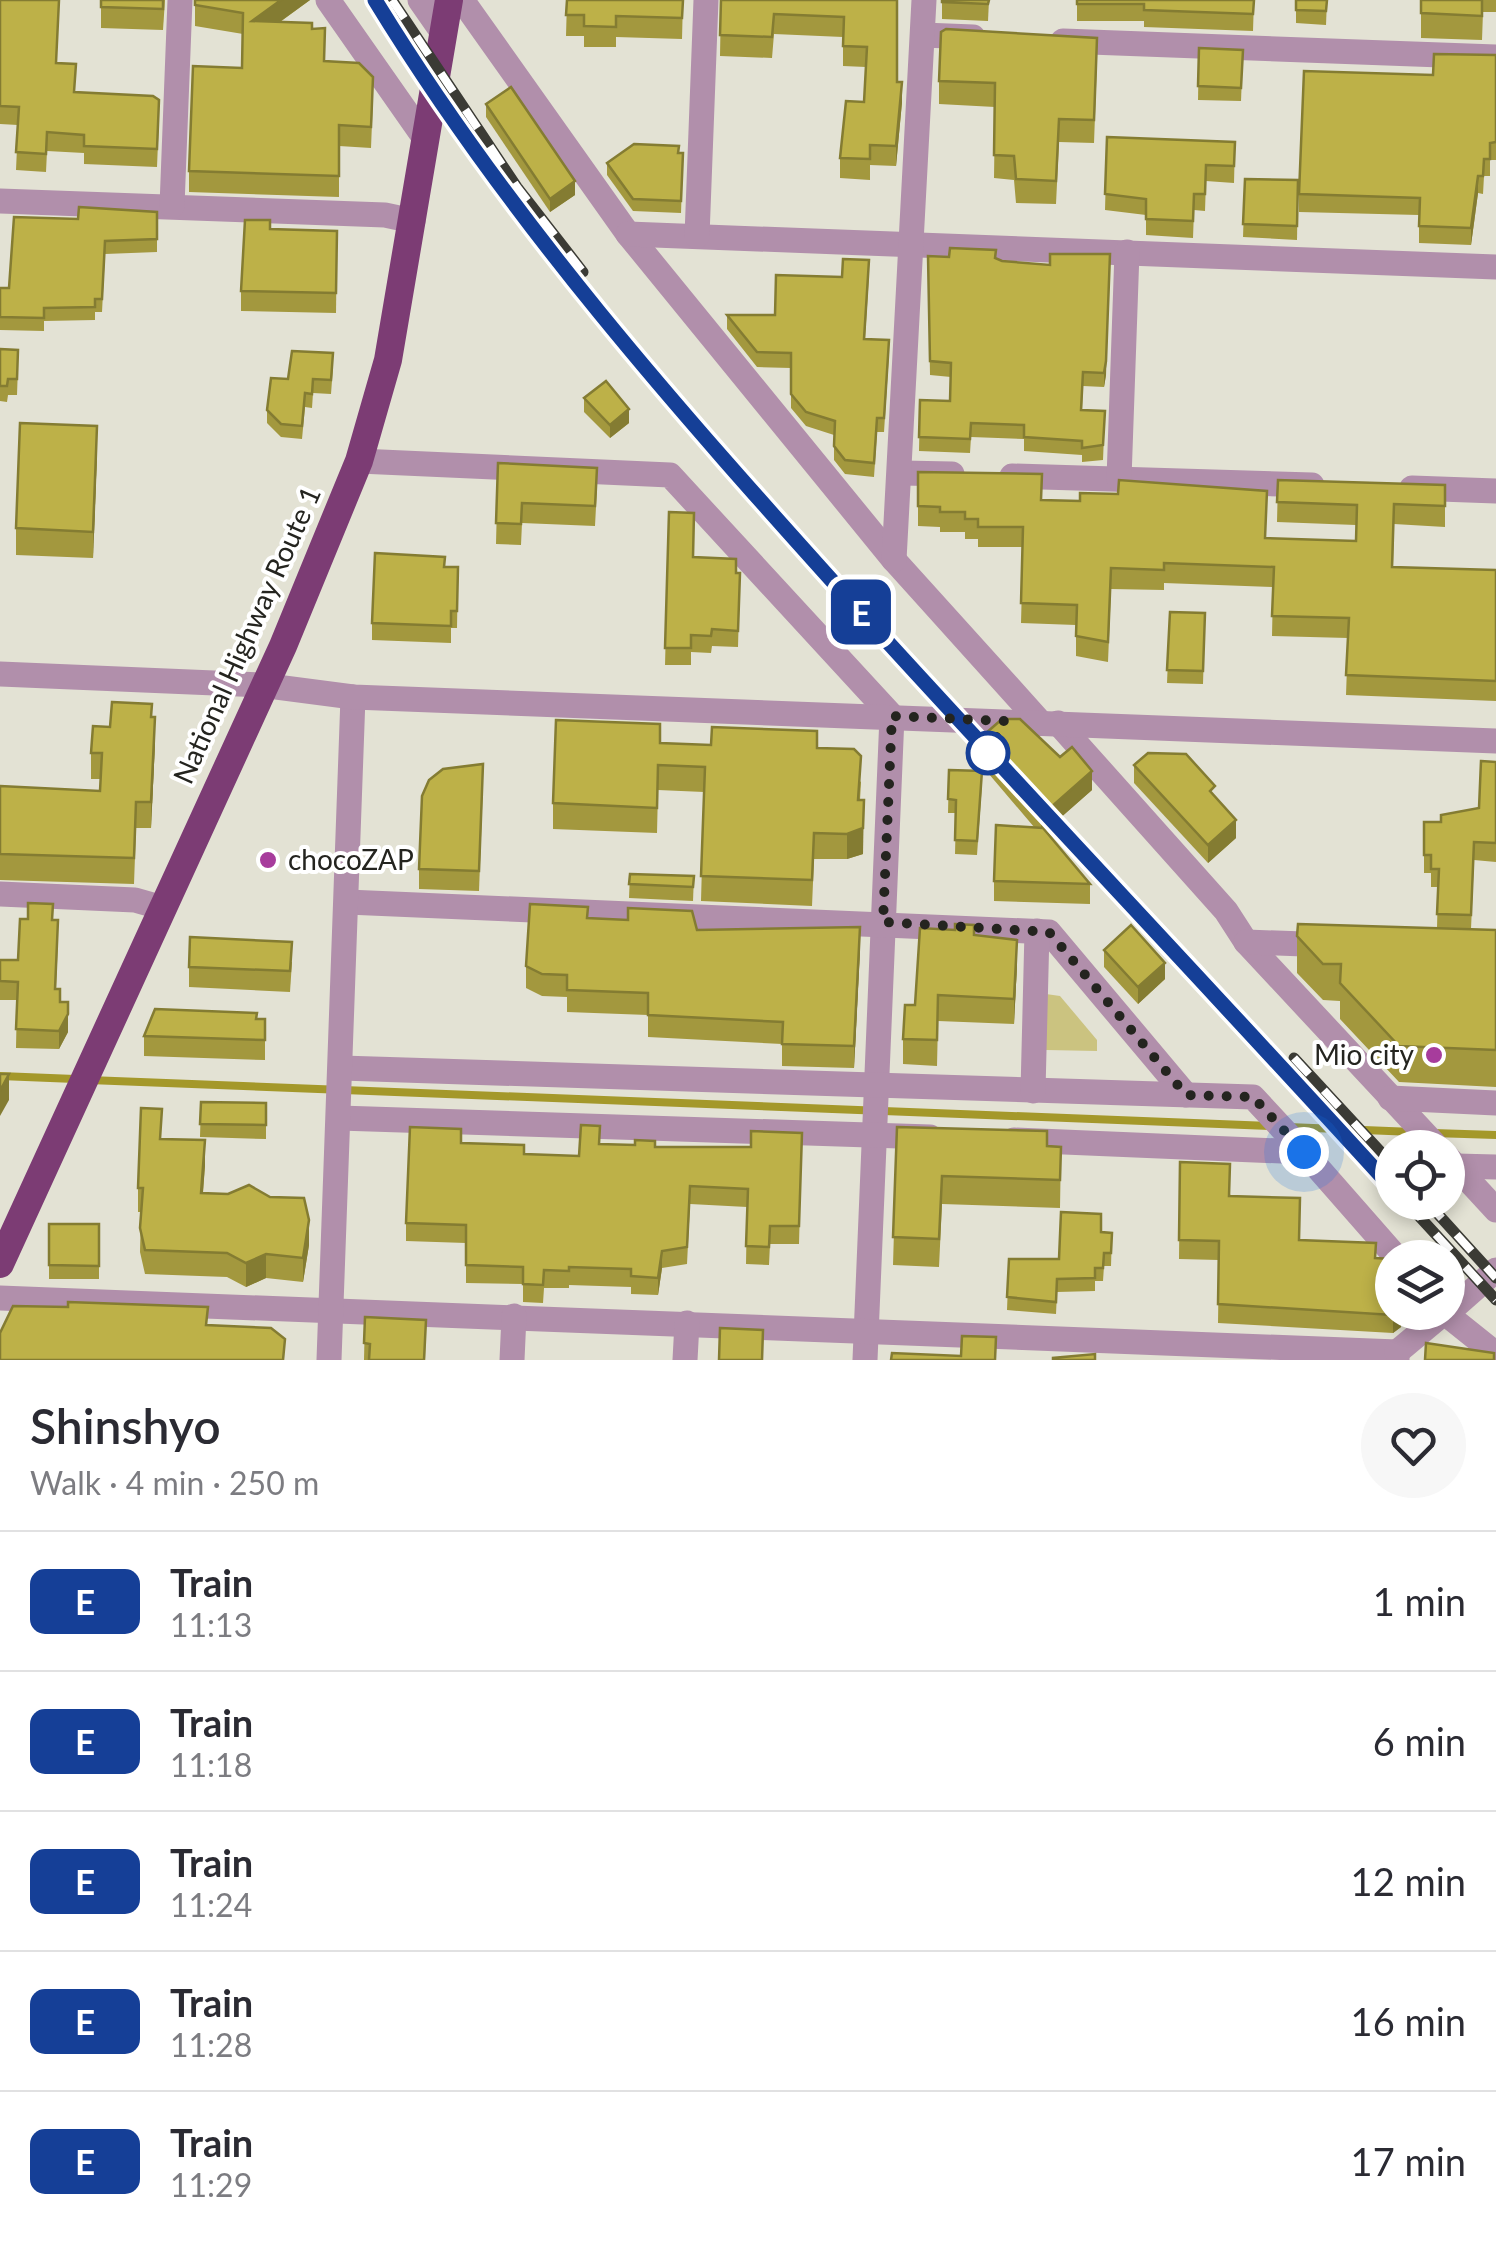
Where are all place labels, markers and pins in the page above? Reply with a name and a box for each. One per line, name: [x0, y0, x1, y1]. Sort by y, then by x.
unlabelled marker: [967, 732, 1009, 774]
place label: chocoZAP: [288, 842, 414, 876]
marker: chocoZAP: [257, 849, 279, 871]
place label: Mio city: [1314, 1037, 1415, 1071]
marker: Mio city: [1423, 1044, 1445, 1066]

